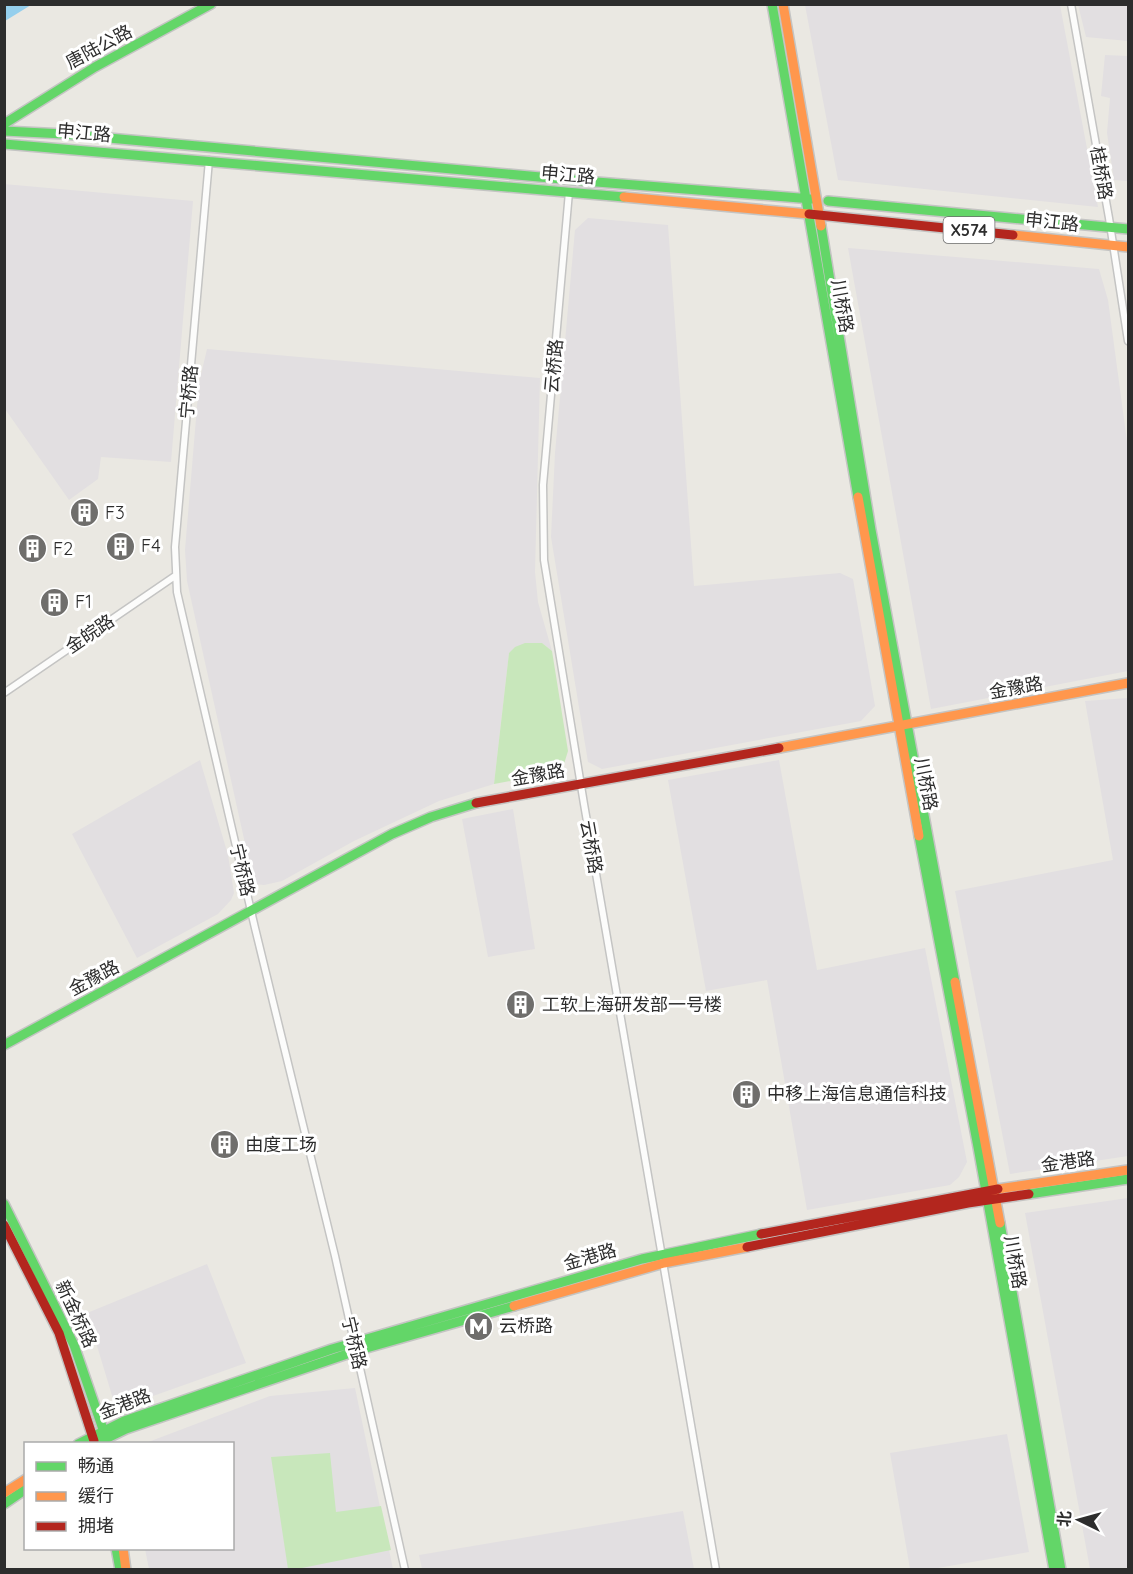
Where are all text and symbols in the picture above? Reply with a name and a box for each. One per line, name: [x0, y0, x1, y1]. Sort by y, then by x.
street label: 唐陆公路: [62, 20, 136, 74]
street label: 申江路: [56, 119, 112, 146]
street label: 桂桥路: [1085, 144, 1118, 201]
street label: 申江路: [540, 161, 596, 188]
street label: 申江路: [1024, 207, 1080, 236]
road number: X574: [944, 217, 994, 243]
street label: 川桥路: [826, 277, 859, 334]
street label: 云桥路: [540, 338, 567, 394]
street label: 宁桥路: [175, 364, 202, 420]
building icon: F3: [68, 497, 100, 529]
place label: F3: [105, 501, 125, 524]
building icon: F4: [104, 530, 136, 562]
building icon: F2: [16, 533, 48, 565]
place label: F4: [141, 534, 161, 557]
place label: F2: [53, 537, 73, 560]
building icon: F1: [38, 586, 70, 618]
place label: F1: [75, 590, 92, 613]
street label: 金皖路: [61, 609, 119, 658]
street label: 金豫路: [987, 671, 1044, 704]
street label: 川桥路: [910, 755, 943, 813]
street label: 金豫路: [509, 758, 566, 791]
street label: 云桥路: [575, 818, 608, 875]
street label: 宁桥路: [225, 841, 260, 899]
street label: 金豫路: [65, 955, 123, 1000]
building icon: 工软上海研发部一号楼: [505, 989, 537, 1021]
place label: 工软上海研发部一号楼: [542, 993, 722, 1016]
building icon: 中移上海信息通信科技: [730, 1078, 762, 1110]
place label: 中移上海信息通信科技: [767, 1082, 947, 1105]
building icon: 由度工场: [208, 1129, 240, 1161]
place label: 由度工场: [245, 1133, 317, 1156]
street label: 金港路: [1040, 1146, 1096, 1177]
street label: 川桥路: [999, 1233, 1032, 1290]
street label: 金港路: [561, 1238, 619, 1275]
street label: 新金桥路: [51, 1276, 102, 1351]
metro station icon: 云桥路: [462, 1310, 494, 1342]
street label: 宁桥路: [337, 1314, 372, 1372]
place label: 云桥路: [499, 1314, 553, 1337]
street label: 金港路: [95, 1383, 154, 1424]
legend: [24, 1442, 234, 1550]
text: 畅通: [78, 1454, 114, 1477]
text: 缓行: [78, 1484, 114, 1507]
north arrow: [1049, 1490, 1109, 1550]
text: 北: [1053, 1510, 1075, 1528]
text: 拥堵: [78, 1514, 114, 1537]

